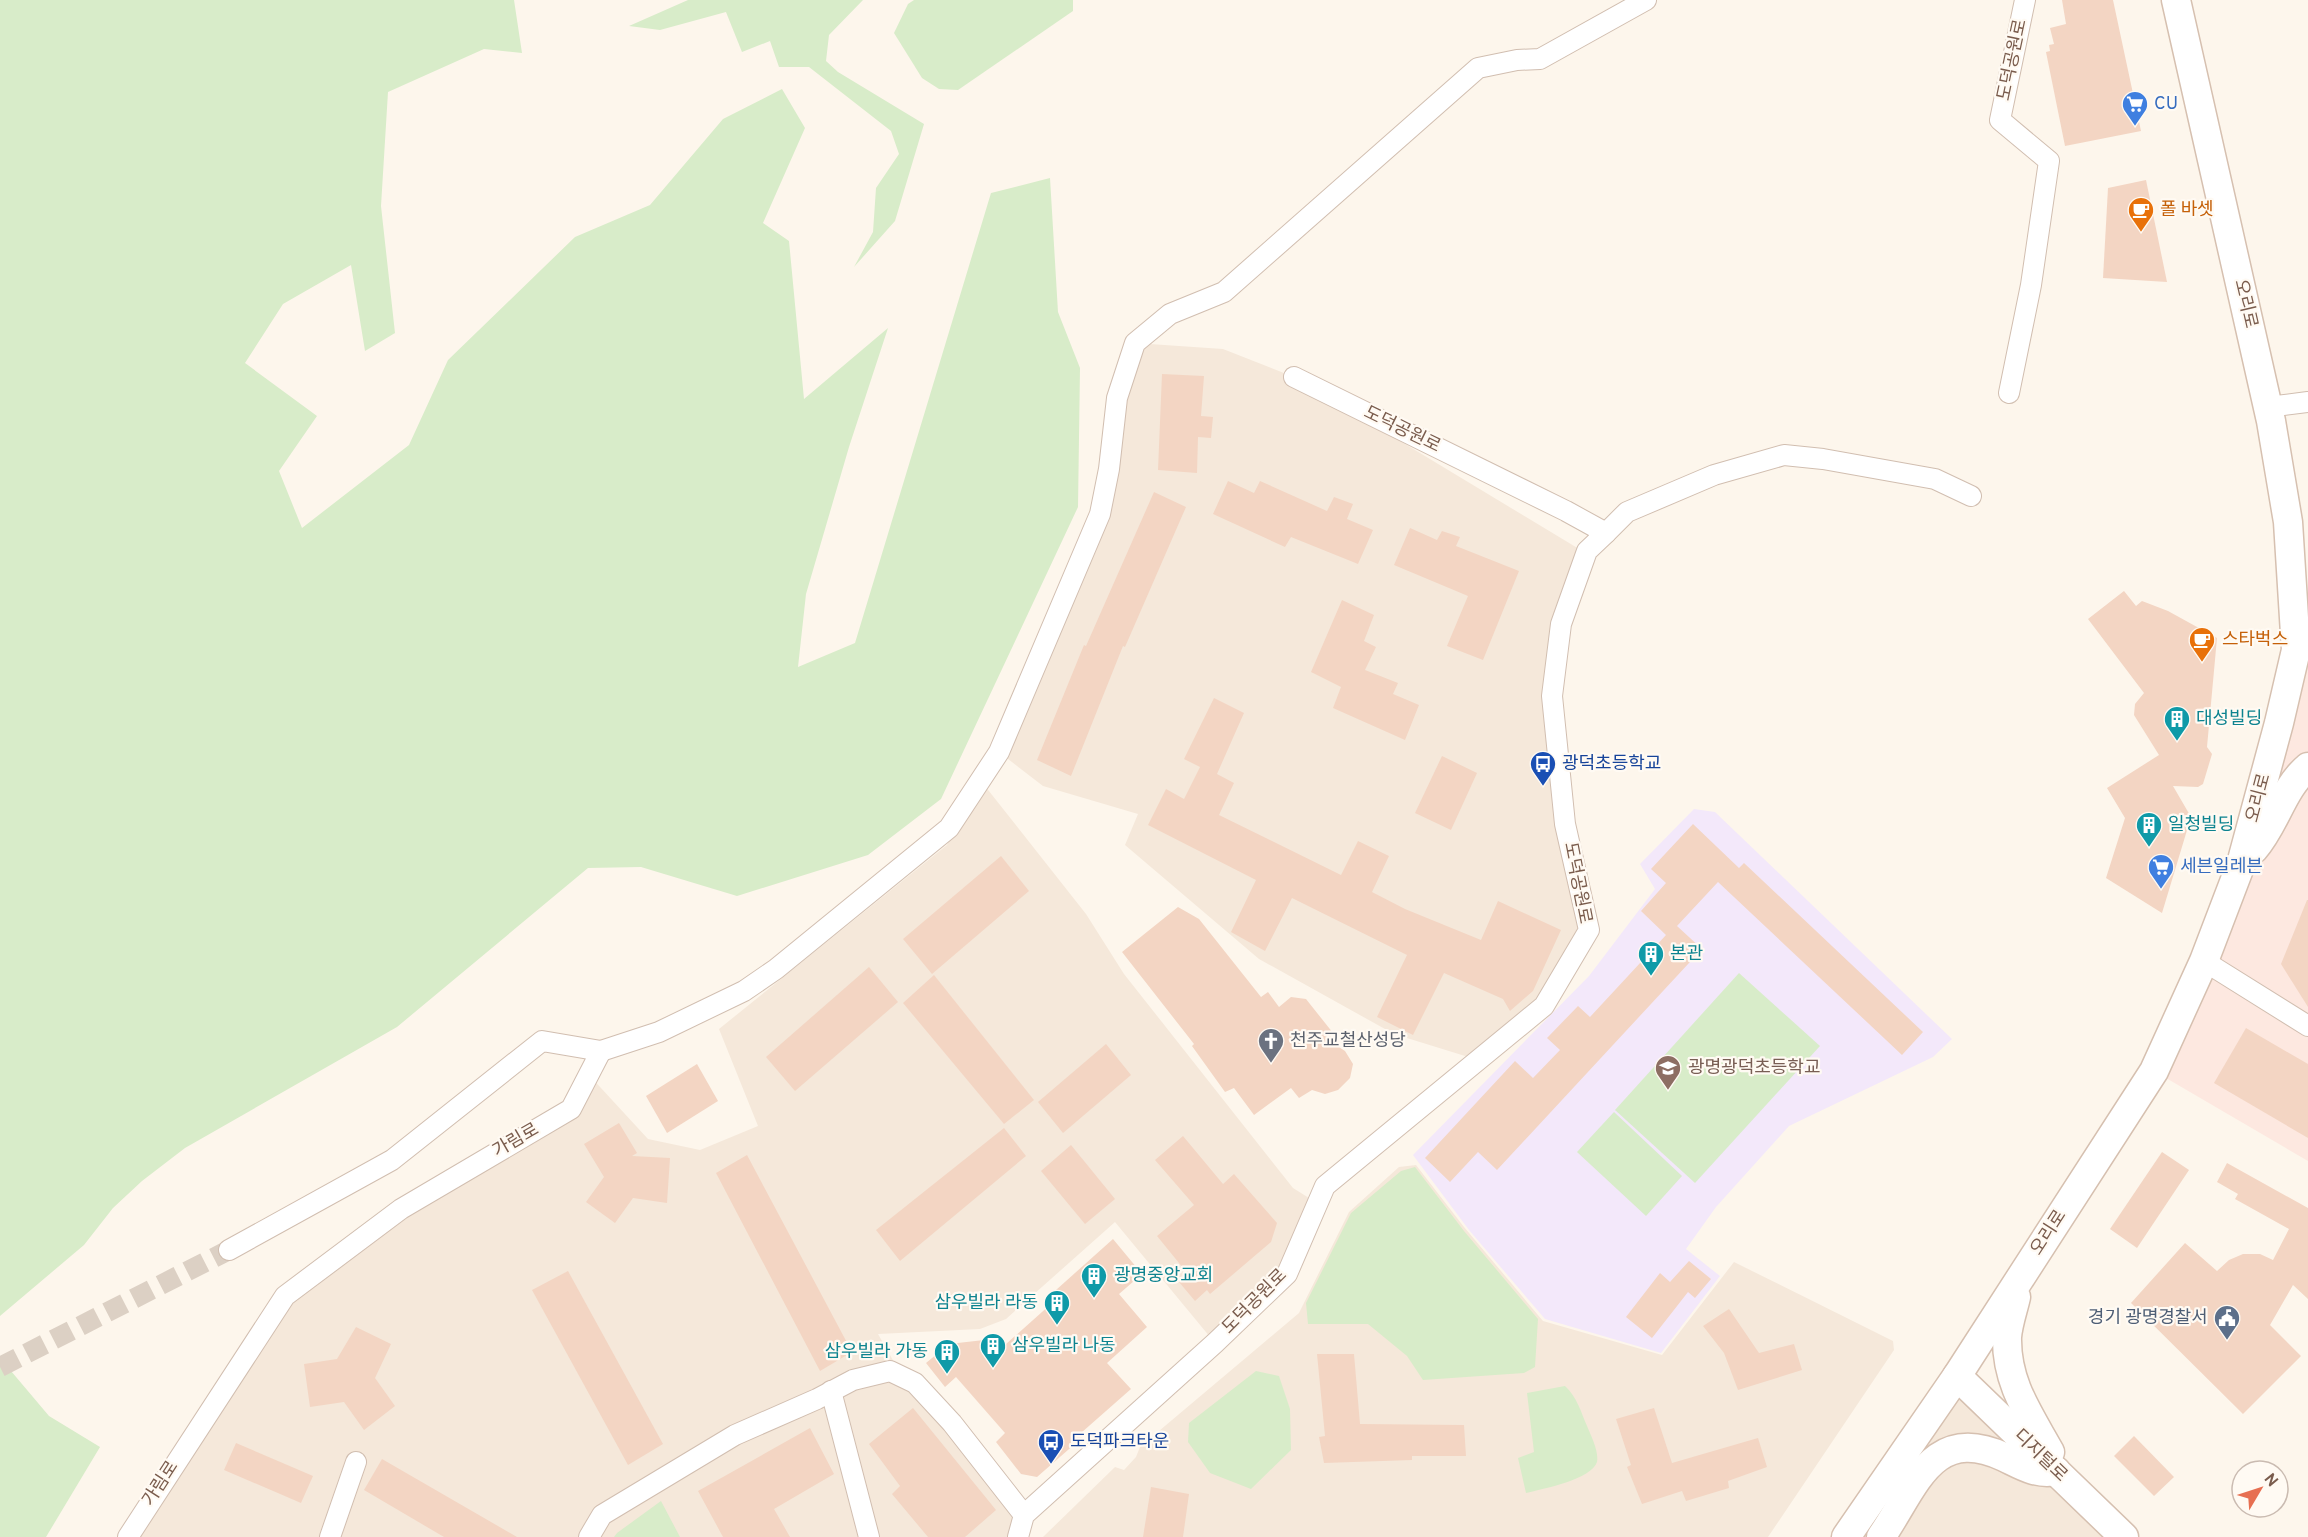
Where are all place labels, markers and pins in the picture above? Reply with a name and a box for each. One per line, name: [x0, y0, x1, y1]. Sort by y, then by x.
supermarket icon: CU: [2120, 89, 2150, 127]
place label: CU: [2154, 93, 2178, 116]
cafe icon: 폴 바셋: [2126, 195, 2156, 233]
place label: 폴 바셋: [2160, 199, 2214, 222]
cafe icon: 스타벅스: [2187, 625, 2217, 663]
place label: 스타벅스: [2222, 629, 2288, 652]
building icon: 대성빌딩: [2162, 704, 2192, 742]
place label: 대성빌딩: [2196, 708, 2262, 731]
bus stop icon: 광덕초등학교: [1528, 749, 1558, 787]
place label: 광덕초등학교: [1562, 753, 1661, 776]
building icon: 일청빌딩: [2134, 810, 2164, 848]
place label: 일청빌딩: [2168, 814, 2234, 837]
supermarket icon: 세븐일레븐: [2146, 852, 2176, 890]
place label: 세븐일레븐: [2180, 856, 2263, 879]
building icon: 본관: [1636, 939, 1666, 977]
place label: 본관: [1670, 943, 1704, 966]
church icon: 천주교철산성당: [1256, 1026, 1286, 1064]
place label: 천주교철산성당: [1290, 1030, 1406, 1053]
school or university icon: 광명광덕초등학교: [1653, 1053, 1683, 1091]
place label: 광명광덕초등학교: [1688, 1057, 1820, 1080]
building icon: 광명중앙교회: [1079, 1261, 1109, 1299]
place label: 광명중앙교회: [1114, 1265, 1213, 1288]
building icon: 삼우빌라 라동: [1042, 1288, 1072, 1326]
place label: 삼우빌라 라동: [934, 1292, 1038, 1315]
public building icon: 경기 광명경찰서: [2212, 1303, 2242, 1341]
place label: 경기 광명경찰서: [2088, 1307, 2208, 1330]
building icon: 삼우빌라 나동: [978, 1331, 1008, 1369]
place label: 삼우빌라 나동: [1012, 1335, 1116, 1358]
building icon: 삼우빌라 가동: [932, 1337, 962, 1375]
place label: 삼우빌라 가동: [824, 1341, 928, 1364]
bus stop icon: 도덕파크타운: [1036, 1427, 1066, 1465]
place label: 도덕파크타운: [1070, 1431, 1169, 1454]

